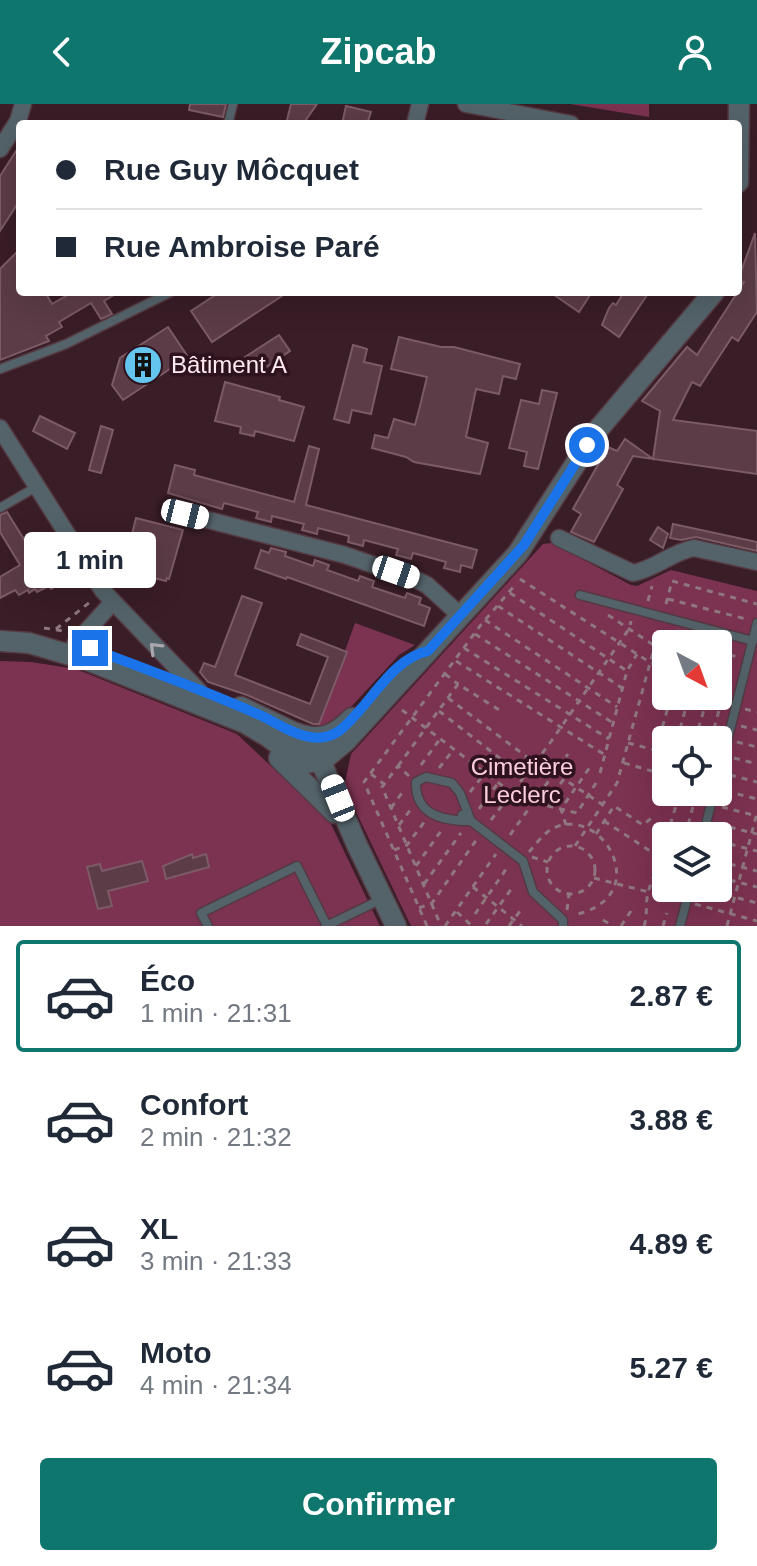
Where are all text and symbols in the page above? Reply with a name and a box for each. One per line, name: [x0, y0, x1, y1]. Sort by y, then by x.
icon: back: [40, 30, 84, 74]
icon: person: [673, 30, 717, 74]
text: Zipcab: [320, 31, 437, 72]
text: Rue Guy Môcquet: [104, 153, 359, 186]
text: Rue Ambroise Paré: [104, 230, 380, 263]
building icon: Bâtiment A: [122, 344, 164, 386]
place label: Bâtiment A: [171, 351, 287, 378]
route start: [569, 427, 605, 463]
car: [159, 497, 211, 531]
callout: 1 min: [24, 532, 156, 588]
text: 1 min: [56, 545, 124, 575]
car: [369, 553, 423, 591]
route end: [72, 630, 108, 666]
north arrow: [652, 630, 732, 710]
map controls: [652, 630, 732, 902]
one-way arrow: [150, 643, 165, 657]
button: locate: [652, 726, 732, 806]
park label: Cimetière Leclerc: [471, 753, 573, 808]
car: [318, 771, 358, 825]
button: layers: [652, 822, 732, 902]
icon: car: [44, 960, 116, 1032]
text: Éco: [140, 964, 195, 997]
text: 2.87 €: [630, 979, 713, 1012]
text: 1 min · 21:31: [140, 998, 292, 1028]
icon: car: [44, 1084, 116, 1156]
text: Confort: [140, 1088, 248, 1121]
text: 3.88 €: [630, 1103, 713, 1136]
text: 2 min · 21:32: [140, 1122, 292, 1152]
icon: car: [44, 1208, 116, 1280]
text: XL: [140, 1212, 178, 1245]
text: 4.89 €: [630, 1227, 713, 1260]
text: 3 min · 21:33: [140, 1246, 292, 1276]
icon: car: [44, 1332, 116, 1404]
text: Moto: [140, 1336, 212, 1369]
text: 5.27 €: [630, 1351, 713, 1384]
text: 4 min · 21:34: [140, 1370, 292, 1400]
button: Confirmer: [40, 1458, 717, 1550]

